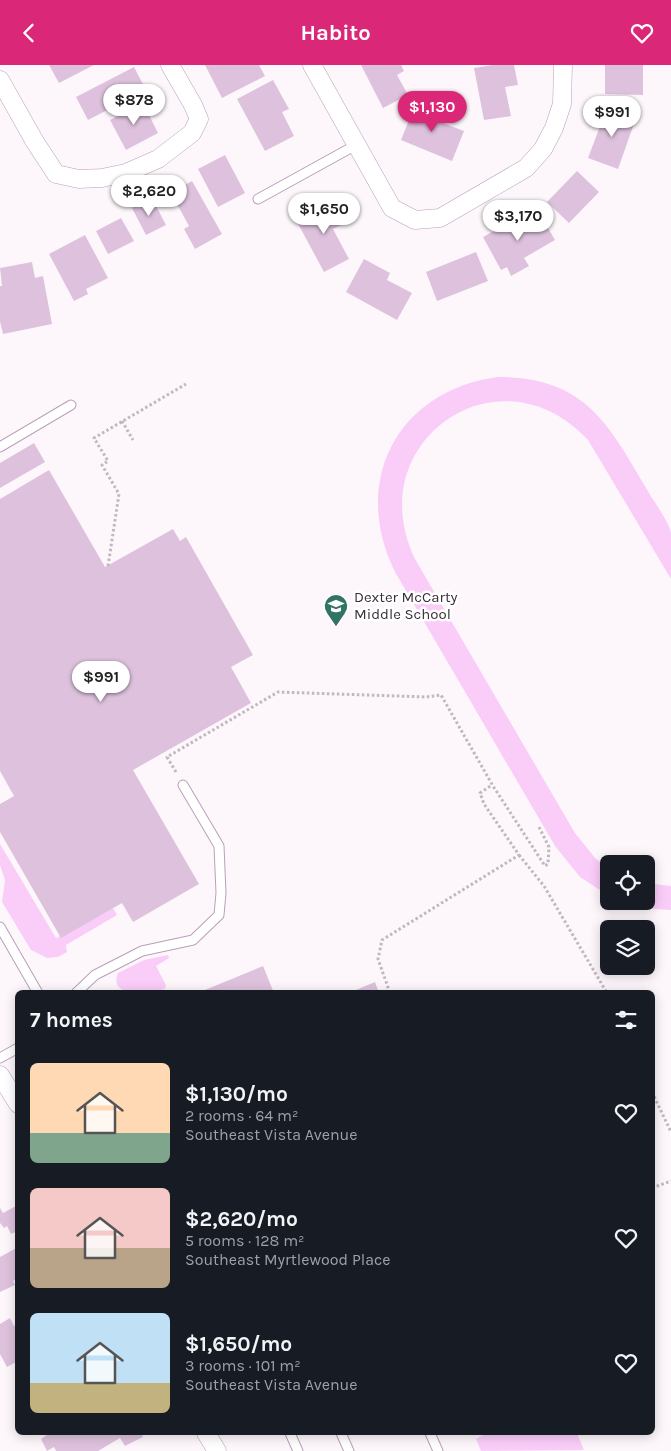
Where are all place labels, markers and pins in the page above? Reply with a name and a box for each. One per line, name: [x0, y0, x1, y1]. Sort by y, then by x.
pin: $878: [104, 83, 164, 126]
pin: $1,130: [391, 91, 473, 133]
pin: $991: [582, 95, 642, 138]
pin: $2,620: [108, 175, 190, 217]
pin: $1,650: [283, 193, 365, 235]
pin: $3,170: [477, 199, 559, 242]
place label: Dexter McCarty Middle School: [354, 588, 458, 623]
school or university icon: Dexter McCarty Middle School: [323, 593, 349, 627]
pin: $991: [71, 661, 131, 703]

